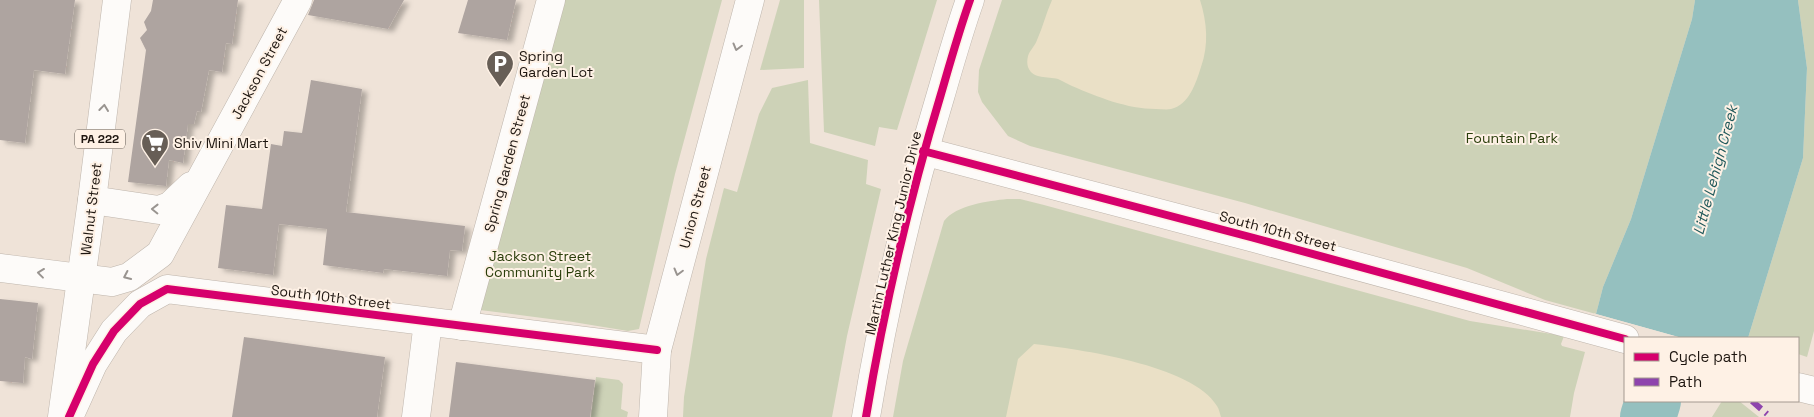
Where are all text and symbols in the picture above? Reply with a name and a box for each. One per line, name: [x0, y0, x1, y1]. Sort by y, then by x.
street label: Jackson Street: [227, 24, 291, 122]
one-way arrow: [733, 43, 743, 51]
place label: Spring Garden Lot: [519, 47, 593, 81]
parking icon: Spring Garden Lot: [485, 49, 515, 88]
street label: Spring Garden Street: [480, 92, 534, 234]
water label: Little Lehigh Creek: [1689, 101, 1742, 237]
one-way arrow: [98, 103, 109, 111]
supermarket icon: Shiv Mini Mart: [140, 128, 170, 167]
street label: Martin Luther King Junior Drive: [861, 129, 925, 337]
park label: Fountain Park: [1466, 129, 1559, 147]
road number: PA 222: [75, 130, 125, 148]
place label: Shiv Mini Mart: [174, 134, 269, 152]
street label: Walnut Street: [76, 162, 106, 256]
street label: Union Street: [675, 164, 715, 250]
one-way arrow: [150, 203, 158, 214]
street label: South 10th Street: [1217, 207, 1339, 255]
park label: Jackson Street Community Park: [485, 247, 595, 281]
one-way arrow: [673, 267, 684, 276]
one-way arrow: [37, 268, 45, 279]
one-way arrow: [124, 270, 133, 280]
street label: South 10th Street: [270, 281, 392, 313]
legend: [1624, 337, 1799, 402]
text: Cycle path: [1669, 347, 1747, 366]
text: Path: [1669, 372, 1702, 391]

